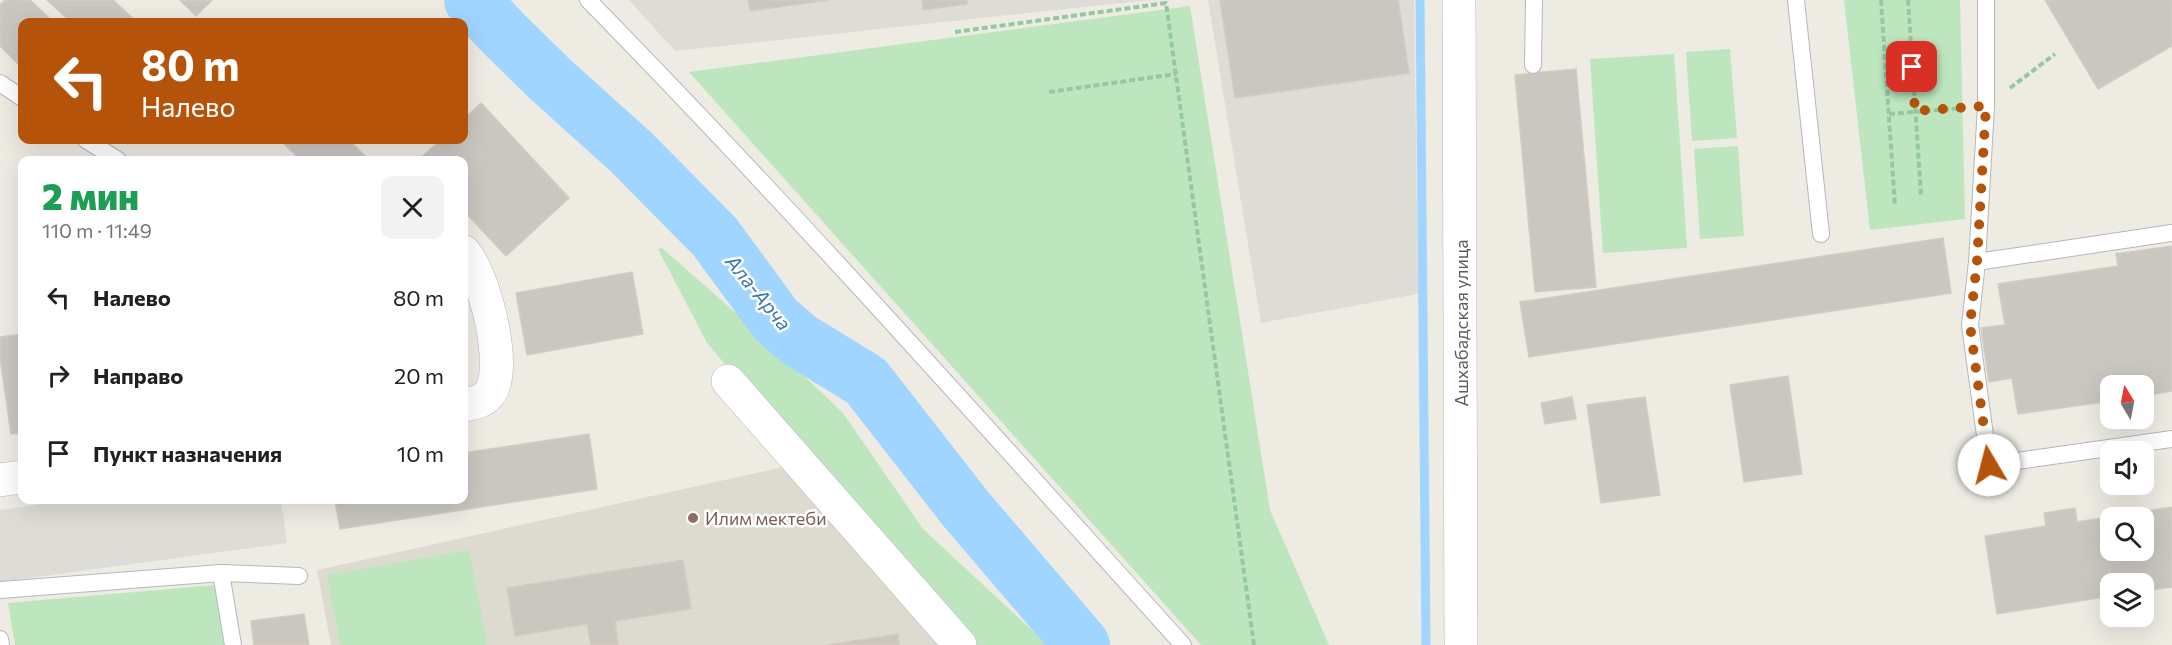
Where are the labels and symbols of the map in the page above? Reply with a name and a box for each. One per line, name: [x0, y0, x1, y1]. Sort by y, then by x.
pin: [1886, 41, 1937, 92]
street label: Ашхабадская улица: [1450, 239, 1472, 407]
water label: Ала-Арча: [721, 249, 797, 335]
north arrow: [2100, 375, 2154, 429]
position arrow: [1957, 433, 2021, 497]
place label: Илим мектеби: [705, 507, 827, 529]
marker: Илим мектеби: [686, 511, 700, 525]

